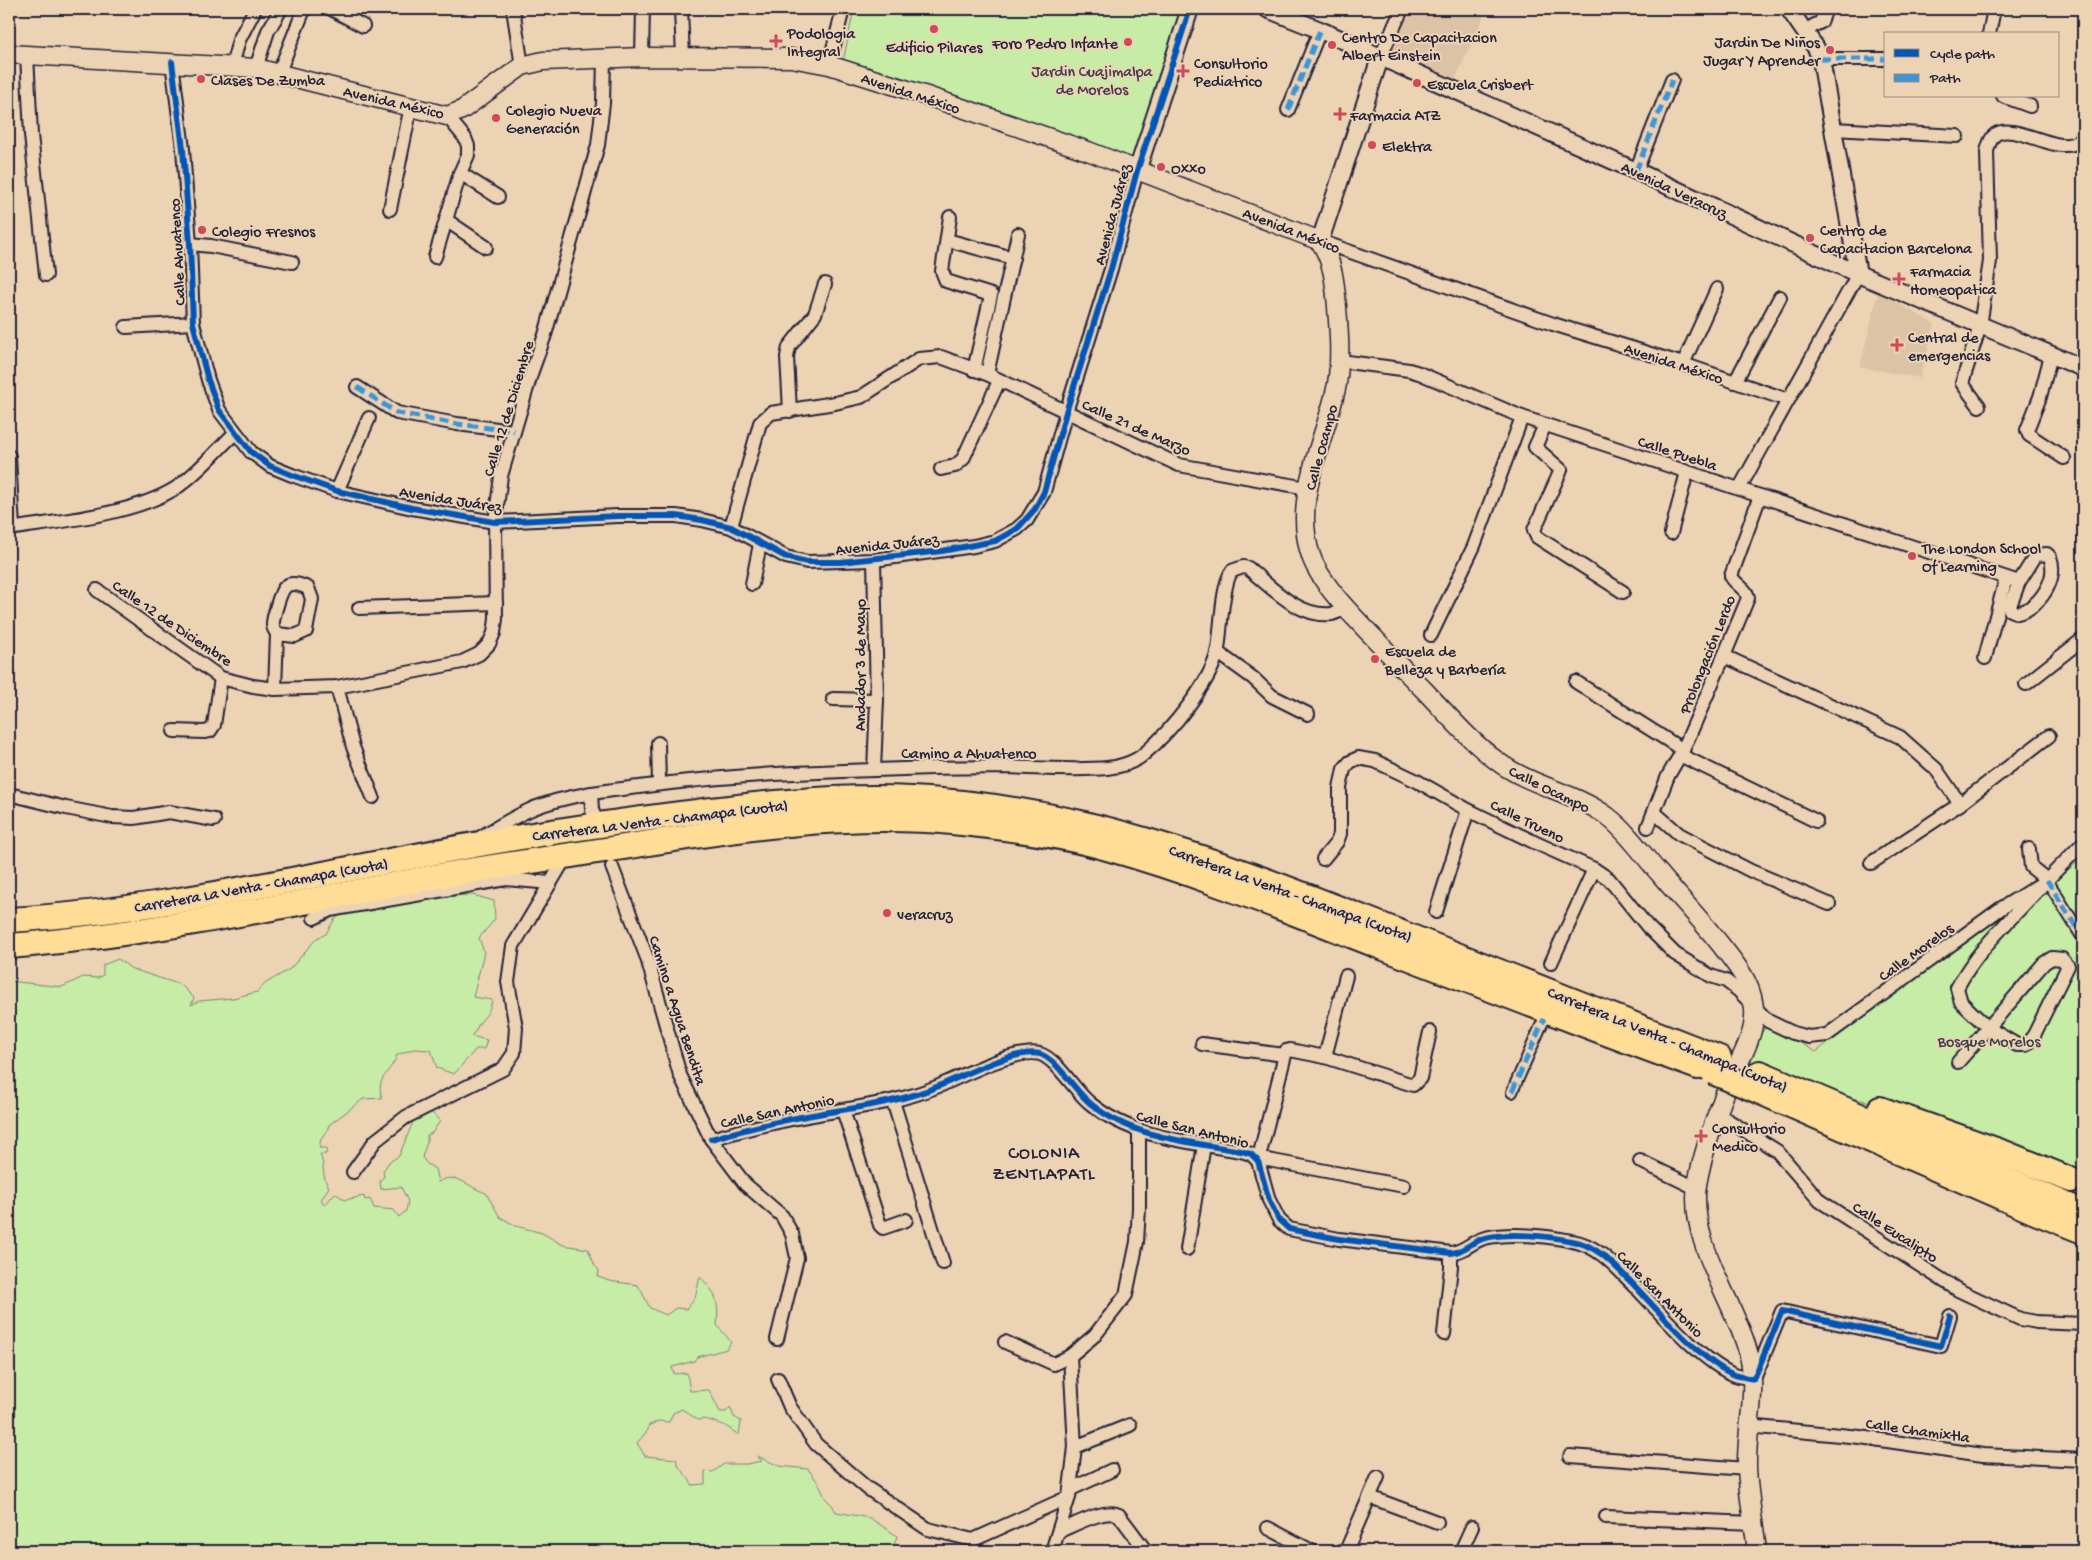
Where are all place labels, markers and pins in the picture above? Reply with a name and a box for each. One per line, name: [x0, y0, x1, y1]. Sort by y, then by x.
marker: Edificio Pilares: [928, 23, 940, 35]
place label: Podologia Integral: [786, 26, 856, 63]
place label: Centro De Capacitacion Albert Einstein: [1342, 30, 1497, 67]
marker: Podologia Integral: [769, 34, 783, 48]
place label: Jardin De Niños Jugar Y Aprender: [1703, 35, 1821, 72]
place label: Foro Pedro Infante: [991, 36, 1119, 55]
marker: Foro Pedro Infante: [1122, 36, 1134, 48]
marker: Centro De Capacitacion Albert Einstein: [1326, 39, 1338, 51]
place label: Edificio Pilares: [886, 40, 983, 59]
marker: Jardin De Niños Jugar Y Aprender: [1824, 44, 1836, 56]
place label: Consultorio Pediatrico: [1193, 56, 1268, 93]
marker: Consultorio Pediatrico: [1176, 64, 1190, 78]
marker: Clases De Zumba: [195, 73, 207, 85]
place label: Clases De Zumba: [211, 73, 326, 92]
marker: Escuela Crisbert: [1411, 77, 1423, 89]
place label: Escuela Crisbert: [1427, 77, 1534, 96]
place label: Colegio Nueva Generación: [506, 103, 603, 140]
marker: Farmacia ATZ: [1334, 108, 1346, 120]
place label: Farmacia ATZ: [1349, 108, 1441, 127]
marker: Colegio Nueva Generación: [490, 112, 502, 124]
marker: Elektra: [1366, 139, 1378, 151]
place label: Elektra: [1382, 139, 1433, 158]
marker: Oxxo: [1155, 161, 1167, 173]
place label: Oxxo: [1171, 161, 1206, 180]
place label: Centro de Capacitacion Barcelona: [1820, 223, 1973, 260]
marker: Colegio Fresnos: [196, 224, 208, 236]
place label: Colegio Fresnos: [212, 224, 316, 243]
marker: Centro de Capacitacion Barcelona: [1804, 232, 1816, 244]
place label: Farmacia Homeopatica: [1909, 264, 1998, 301]
marker: Farmacia Homeopatica: [1892, 272, 1906, 286]
place label: Central de emergencias: [1908, 330, 1991, 367]
marker: Central de emergencias: [1890, 338, 1904, 352]
place label: The London School Of Learning: [1921, 541, 2041, 578]
marker: The London School Of Learning: [1906, 550, 1918, 562]
place label: Escuela de Belleza y Barbería: [1384, 644, 1507, 681]
marker: Escuela de Belleza y Barbería: [1369, 653, 1381, 665]
marker: veracruz: [881, 907, 893, 919]
place label: veracruz: [897, 907, 953, 926]
place label: Consultorio Medico: [1712, 1121, 1786, 1158]
marker: Consultorio Medico: [1694, 1129, 1708, 1143]

